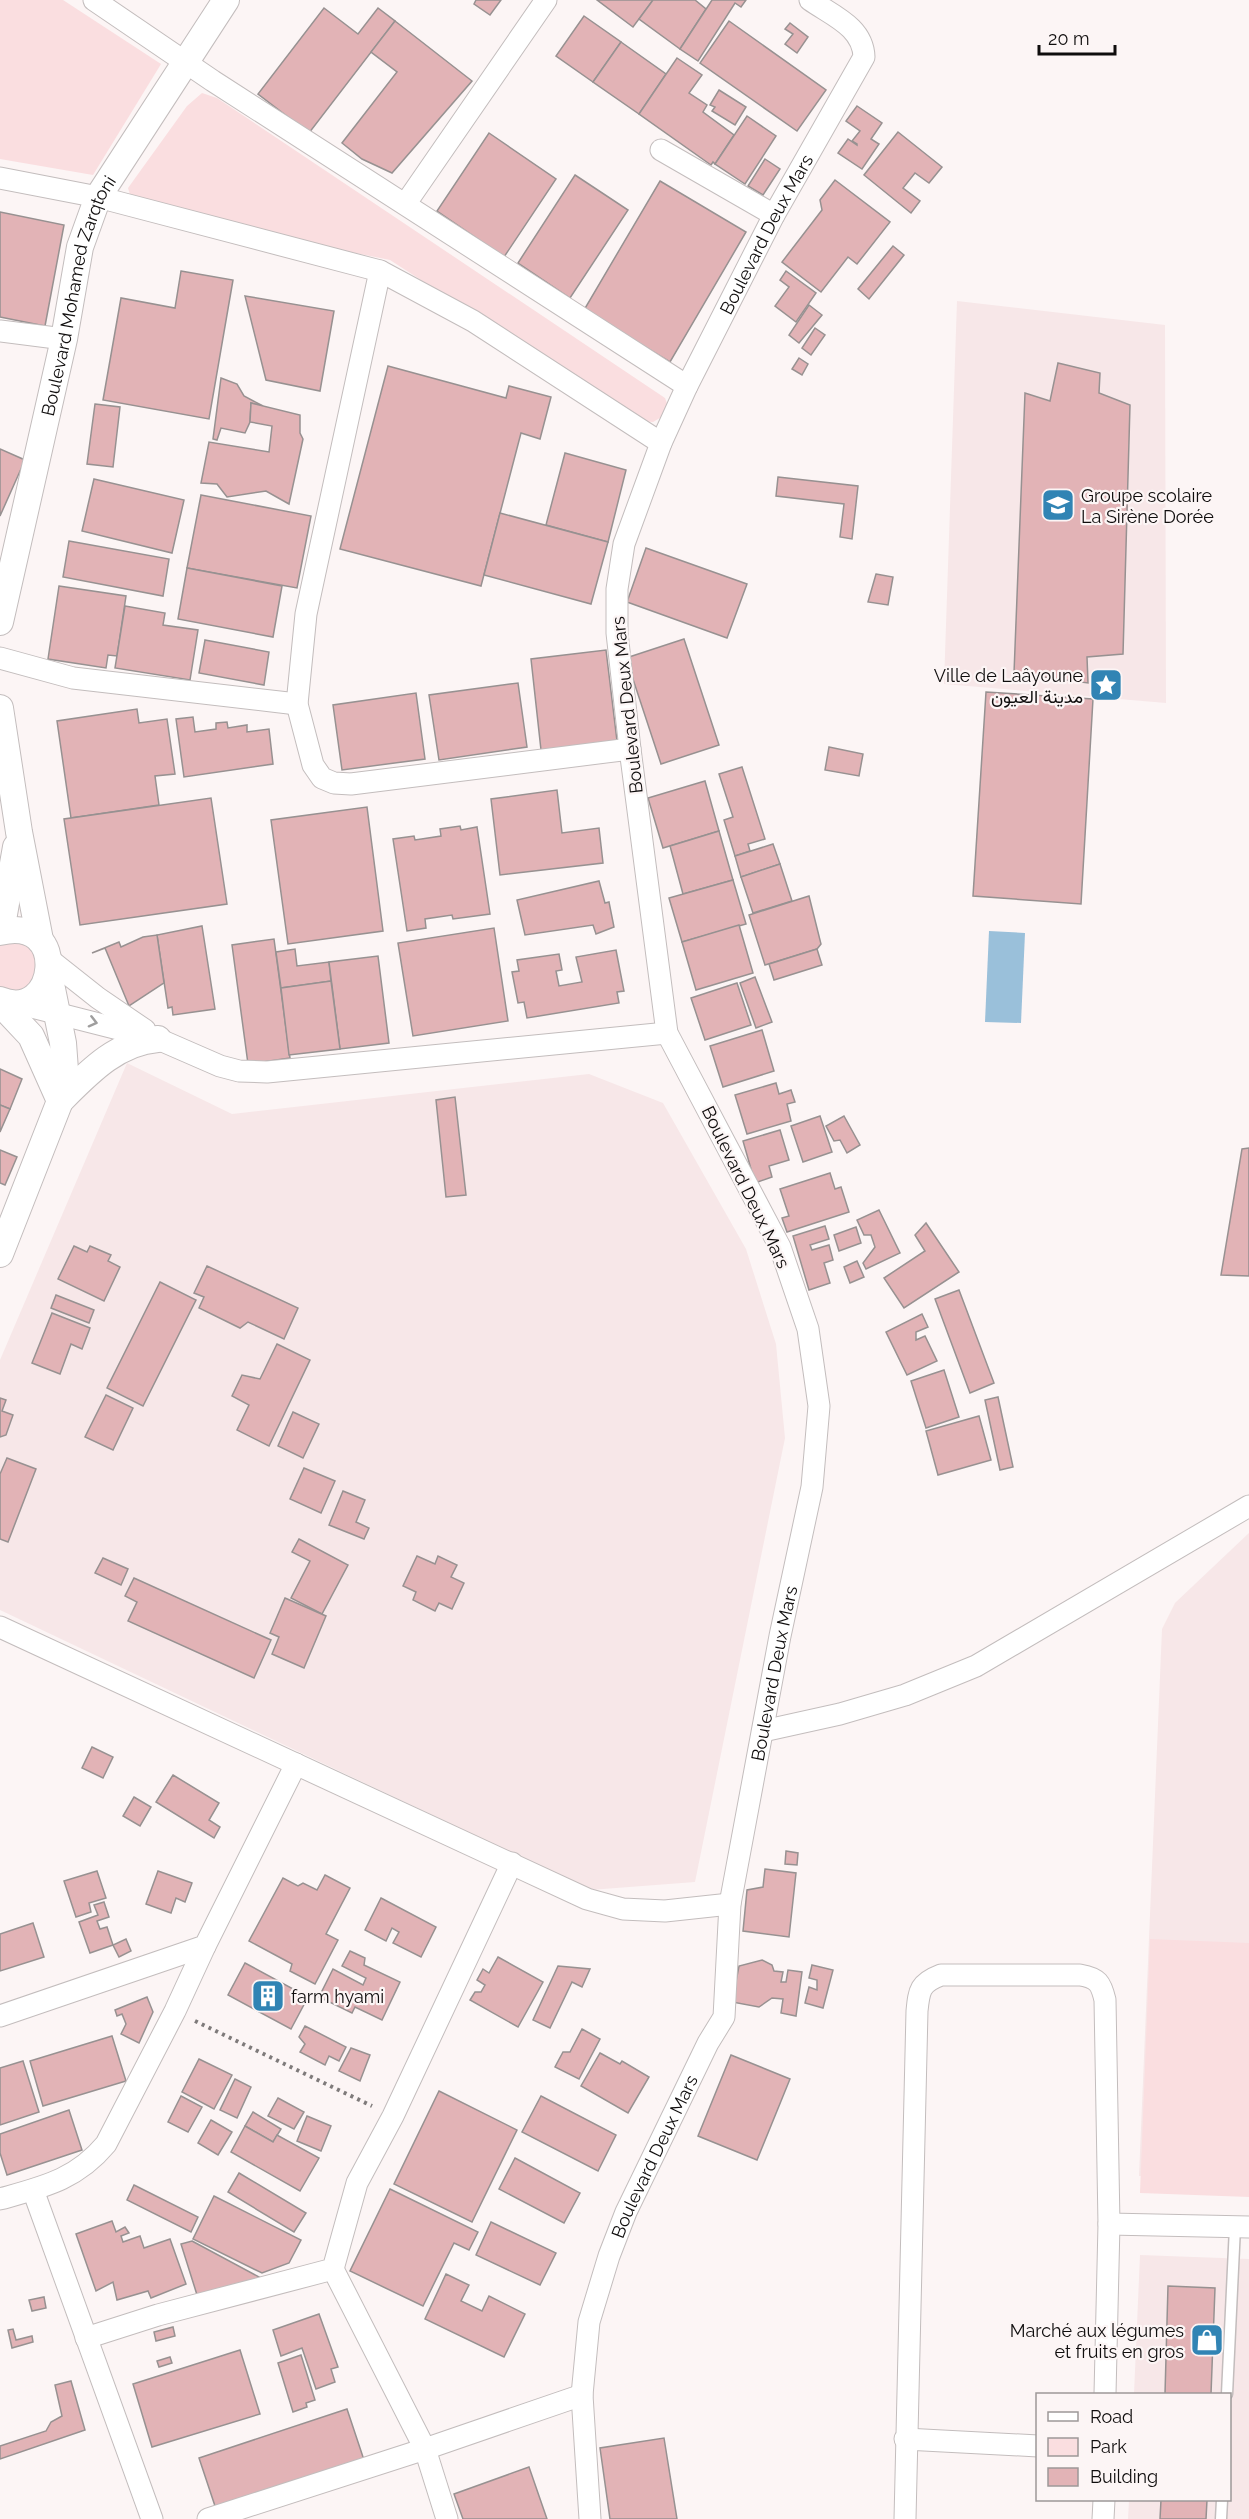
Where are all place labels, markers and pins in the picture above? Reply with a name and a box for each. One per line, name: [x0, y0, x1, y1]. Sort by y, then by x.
place label: Groupe scolaire La Sirène Dorée: [1081, 485, 1214, 527]
school or university icon: Groupe scolaire La Sirène Dorée: [1040, 487, 1076, 523]
place label: Ville de Laâyoune مدينة العيون: [934, 665, 1083, 708]
place icon: Ville de Laâyoune مدينة العيون: [1088, 667, 1124, 703]
building icon: farm hyami: [250, 1978, 286, 2014]
place label: farm hyami: [291, 1986, 384, 2007]
place label: Marché aux légumes et fruits en gros: [1010, 2320, 1184, 2362]
shop icon: Marché aux légumes et fruits en gros: [1189, 2322, 1225, 2358]

